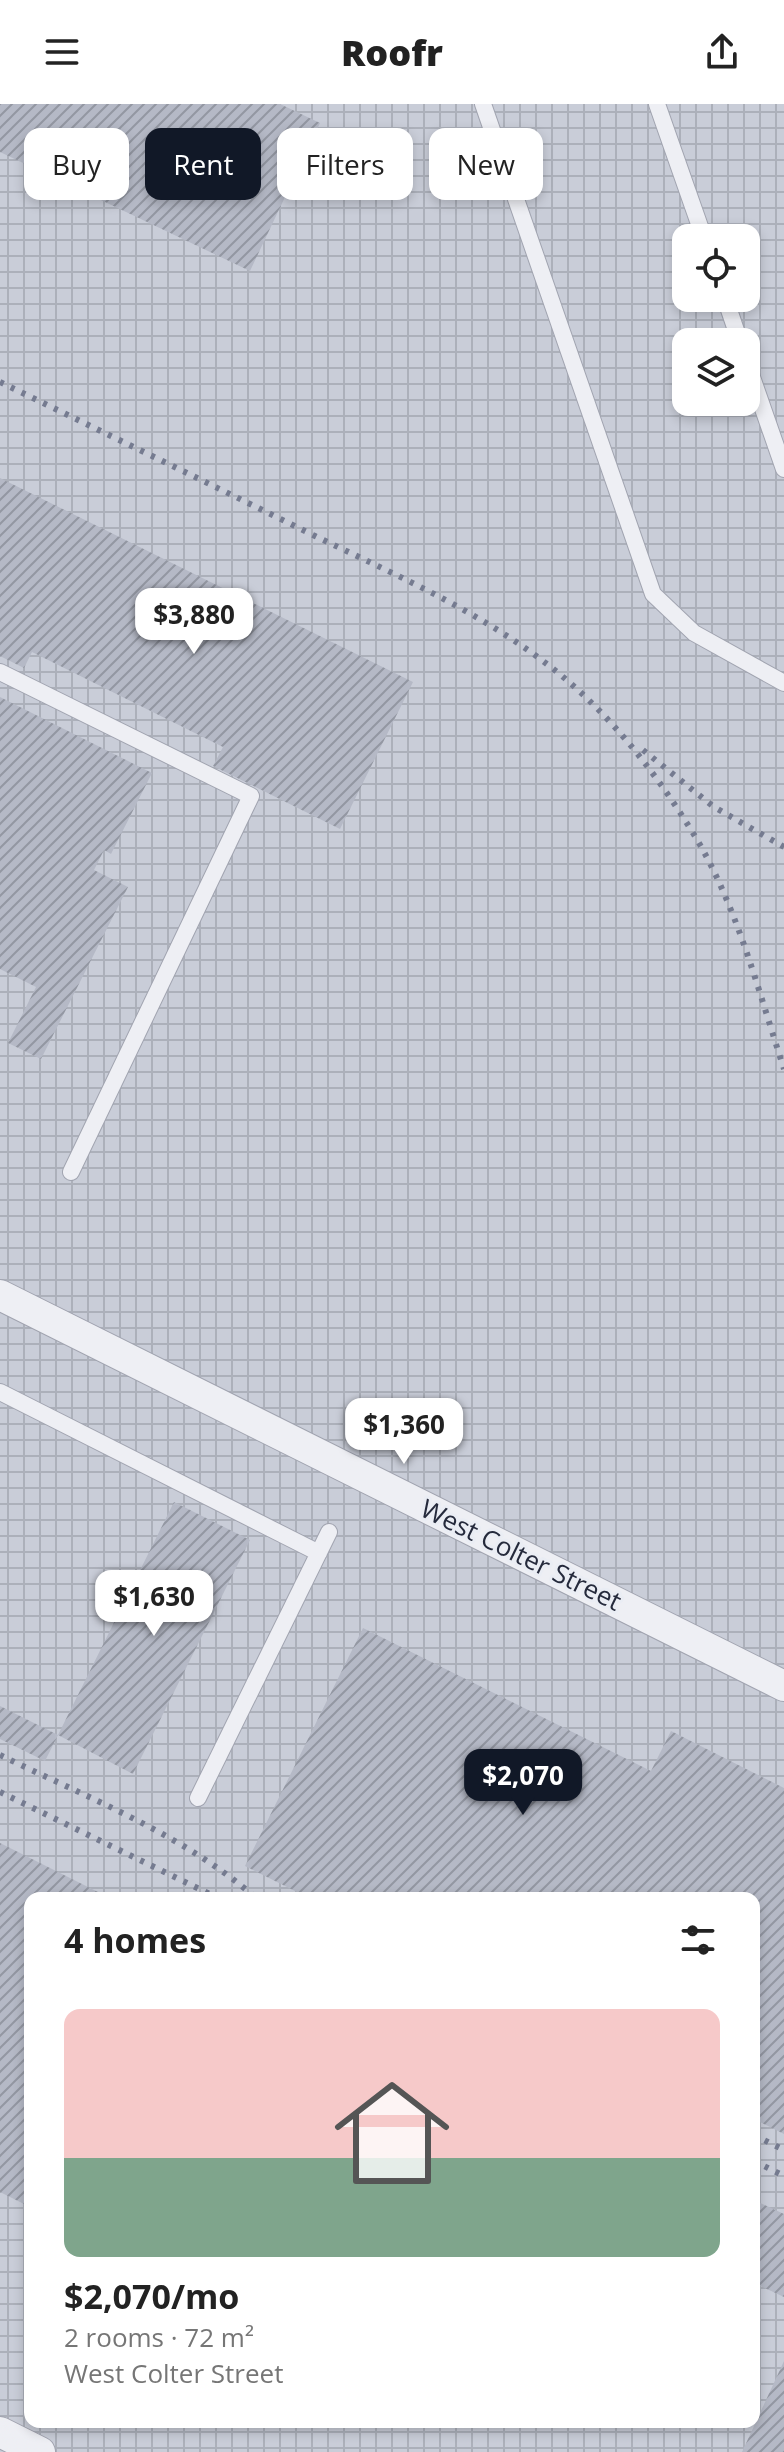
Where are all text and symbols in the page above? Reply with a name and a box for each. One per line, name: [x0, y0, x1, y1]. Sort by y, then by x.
text: Roofr: [341, 28, 443, 77]
icon: menu: [40, 30, 84, 74]
icon: share: [700, 30, 744, 74]
chip: Buy: [24, 128, 129, 200]
chip: Rent: [145, 128, 261, 200]
chip: Filters: [277, 128, 413, 200]
chip: New: [429, 128, 543, 200]
map controls: [672, 224, 760, 416]
button: locate: [672, 224, 760, 312]
button: layers: [672, 328, 760, 416]
pin: $3,880: [129, 588, 259, 656]
text: $3,880: [153, 596, 235, 632]
pin: $1,360: [339, 1398, 469, 1466]
text: $1,360: [363, 1406, 445, 1442]
street label: West Colter Street: [415, 1490, 628, 1618]
pin: $1,630: [89, 1570, 219, 1638]
text: $1,630: [113, 1578, 195, 1614]
pin: $2,070: [458, 1749, 588, 1817]
text: $2,070: [482, 1757, 564, 1793]
text: 4 homes: [64, 1917, 206, 1963]
icon: filters: [676, 1918, 720, 1962]
icon: home: [320, 2061, 464, 2205]
text: $2,070/mo: [64, 2273, 239, 2319]
text: 2 rooms · 72 m²: [64, 2319, 254, 2355]
text: West Colter Street: [64, 2355, 283, 2391]

